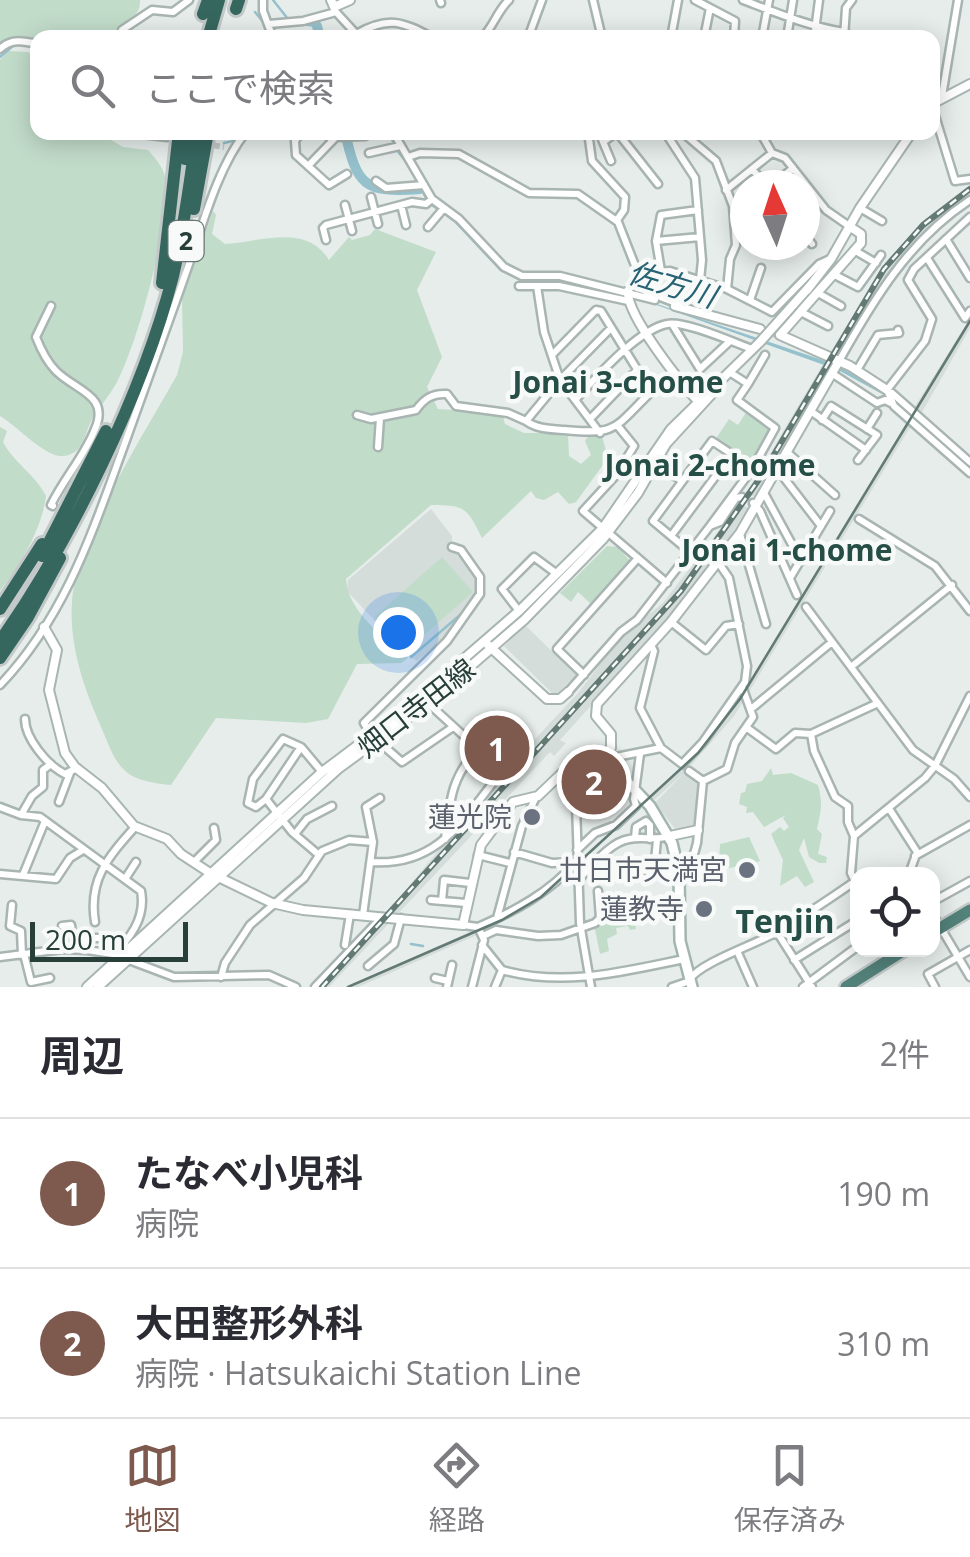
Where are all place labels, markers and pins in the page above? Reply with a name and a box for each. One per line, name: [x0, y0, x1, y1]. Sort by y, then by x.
pin: 1: [464, 710, 530, 786]
pin: 2: [562, 744, 626, 820]
place label: 蓮光院: [428, 797, 512, 835]
marker: 蓮光院: [521, 806, 543, 828]
place label: 廿日市天満宮: [559, 850, 727, 888]
marker: 廿日市天満宮: [736, 859, 758, 881]
place label: 蓮教寺: [600, 889, 684, 927]
marker: 蓮教寺: [693, 898, 715, 920]

